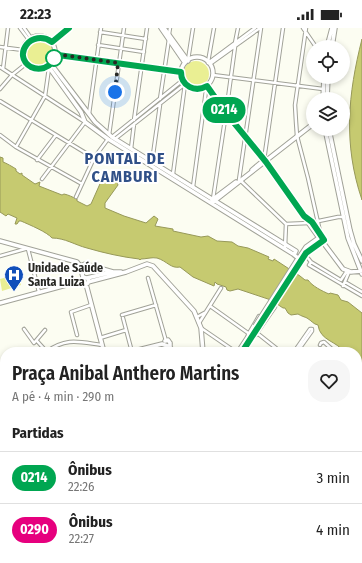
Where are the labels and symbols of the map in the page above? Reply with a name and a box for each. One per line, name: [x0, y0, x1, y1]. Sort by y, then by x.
unlabelled marker: [45, 49, 63, 67]
your location: [105, 82, 125, 102]
line badge: 0214: [196, 97, 252, 123]
district label: PONTAL DE CAMBURI: [85, 149, 165, 186]
place label: Unidade Saúde Santa Luiza: [28, 261, 103, 289]
hospital icon: Unidade Saúde Santa Luiza: [3, 264, 25, 292]

